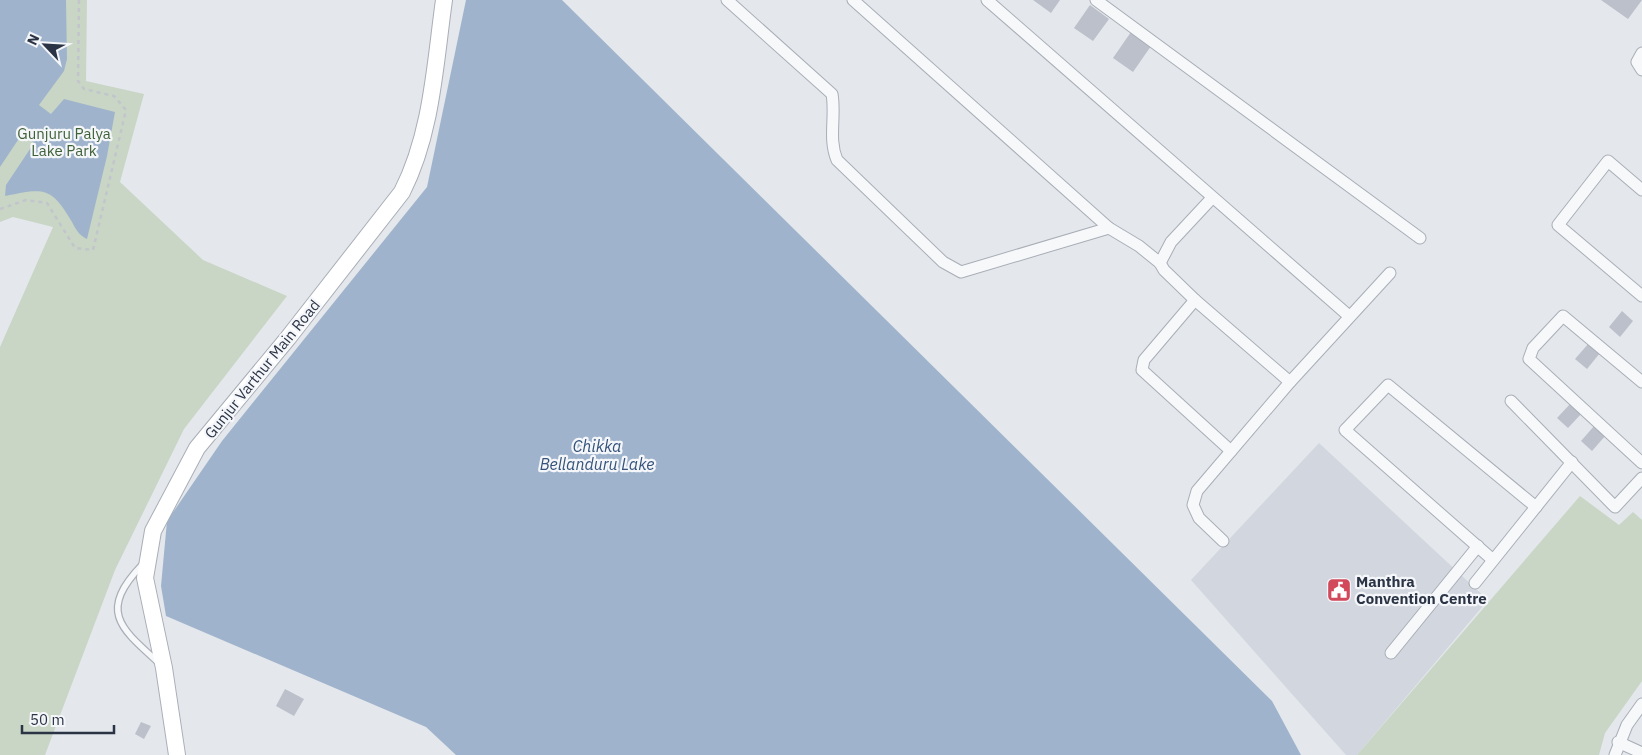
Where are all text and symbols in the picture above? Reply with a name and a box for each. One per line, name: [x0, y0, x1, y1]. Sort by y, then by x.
north arrow: [20, 20, 70, 70]
text: N: [23, 31, 44, 48]
park label: Gunjuru Palya Lake Park: [17, 124, 111, 160]
street label: Gunjur Varthur Main Road: [200, 296, 324, 442]
water label: Chikka Bellanduru Lake: [540, 436, 654, 474]
place label: Manthra Convention Centre: [1356, 572, 1487, 608]
public building icon: Manthra Convention Centre: [1326, 577, 1352, 603]
scale bar: [22, 702, 115, 734]
text: 50 m: [30, 710, 65, 729]

